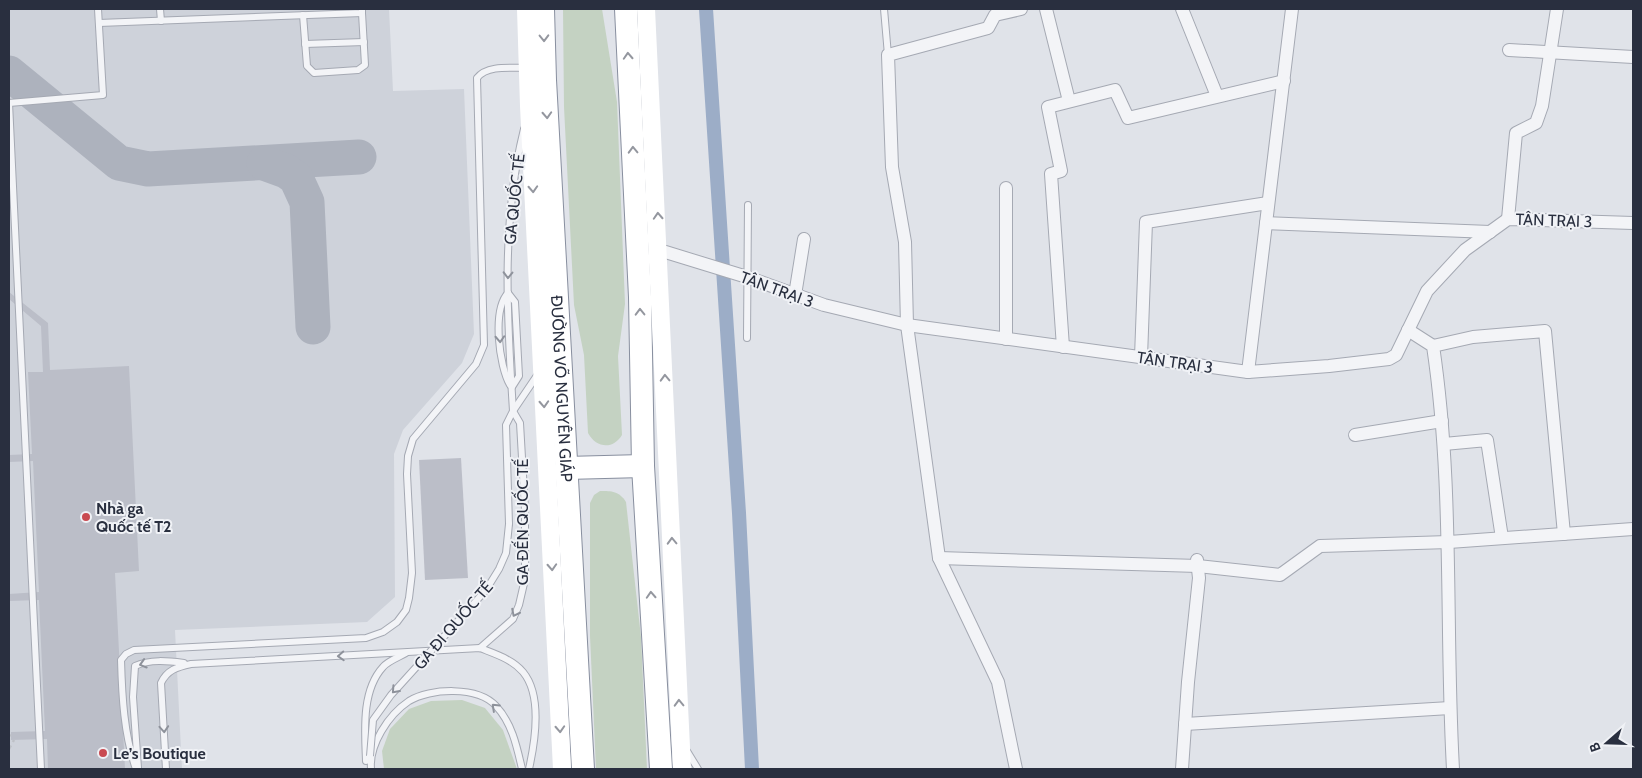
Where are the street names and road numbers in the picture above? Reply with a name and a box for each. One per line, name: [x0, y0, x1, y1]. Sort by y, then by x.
street label: GA QUỐC TẾ: [498, 152, 529, 245]
street label: TÂN TRẠI 3: [1515, 210, 1593, 231]
street label: TÂN TRẠI 3: [738, 267, 816, 312]
street label: ĐƯỜNG VÕ NGUYÊN GIÁP: [547, 295, 576, 482]
street label: TÂN TRẠI 3: [1136, 348, 1214, 377]
street label: GA ĐẾN QUỐC TẾ: [511, 459, 532, 585]
street label: GA ĐI QUỐC TẾ: [408, 576, 497, 673]

